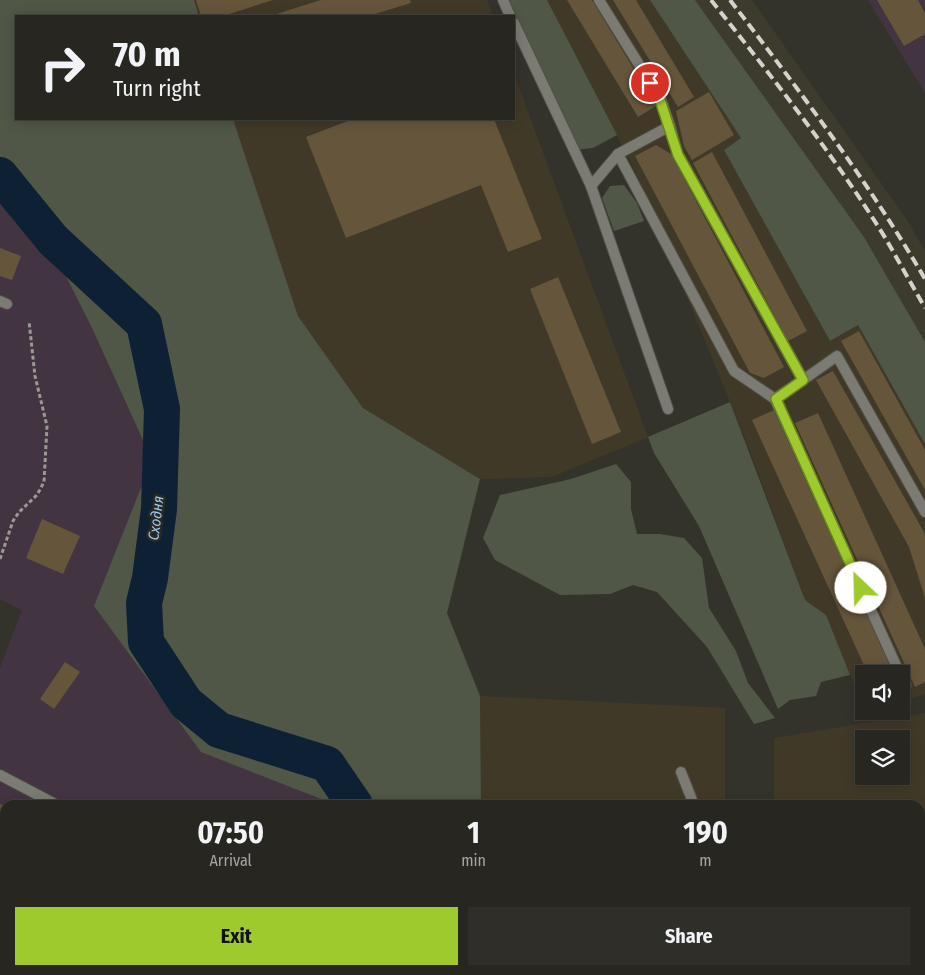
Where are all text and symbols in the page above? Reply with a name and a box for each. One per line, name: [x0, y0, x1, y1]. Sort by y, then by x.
text: 70 m: [113, 33, 181, 75]
icon: right: [30, 35, 95, 100]
pin: [629, 62, 671, 104]
icon: arrive: [636, 69, 664, 97]
text: Turn right: [113, 75, 201, 102]
water label: Сходня: [144, 495, 168, 541]
position arrow: [834, 561, 886, 613]
map controls: [855, 665, 910, 785]
button: sound: [855, 665, 910, 720]
button: layers: [855, 730, 910, 785]
text: 07:50: [197, 815, 264, 851]
text: 1: [467, 815, 480, 851]
text: 190: [683, 815, 728, 851]
text: Arrival: [209, 851, 252, 870]
text: min: [461, 851, 486, 870]
text: m: [699, 851, 712, 870]
button: Exit: [15, 907, 458, 965]
button: Share: [468, 907, 910, 965]

